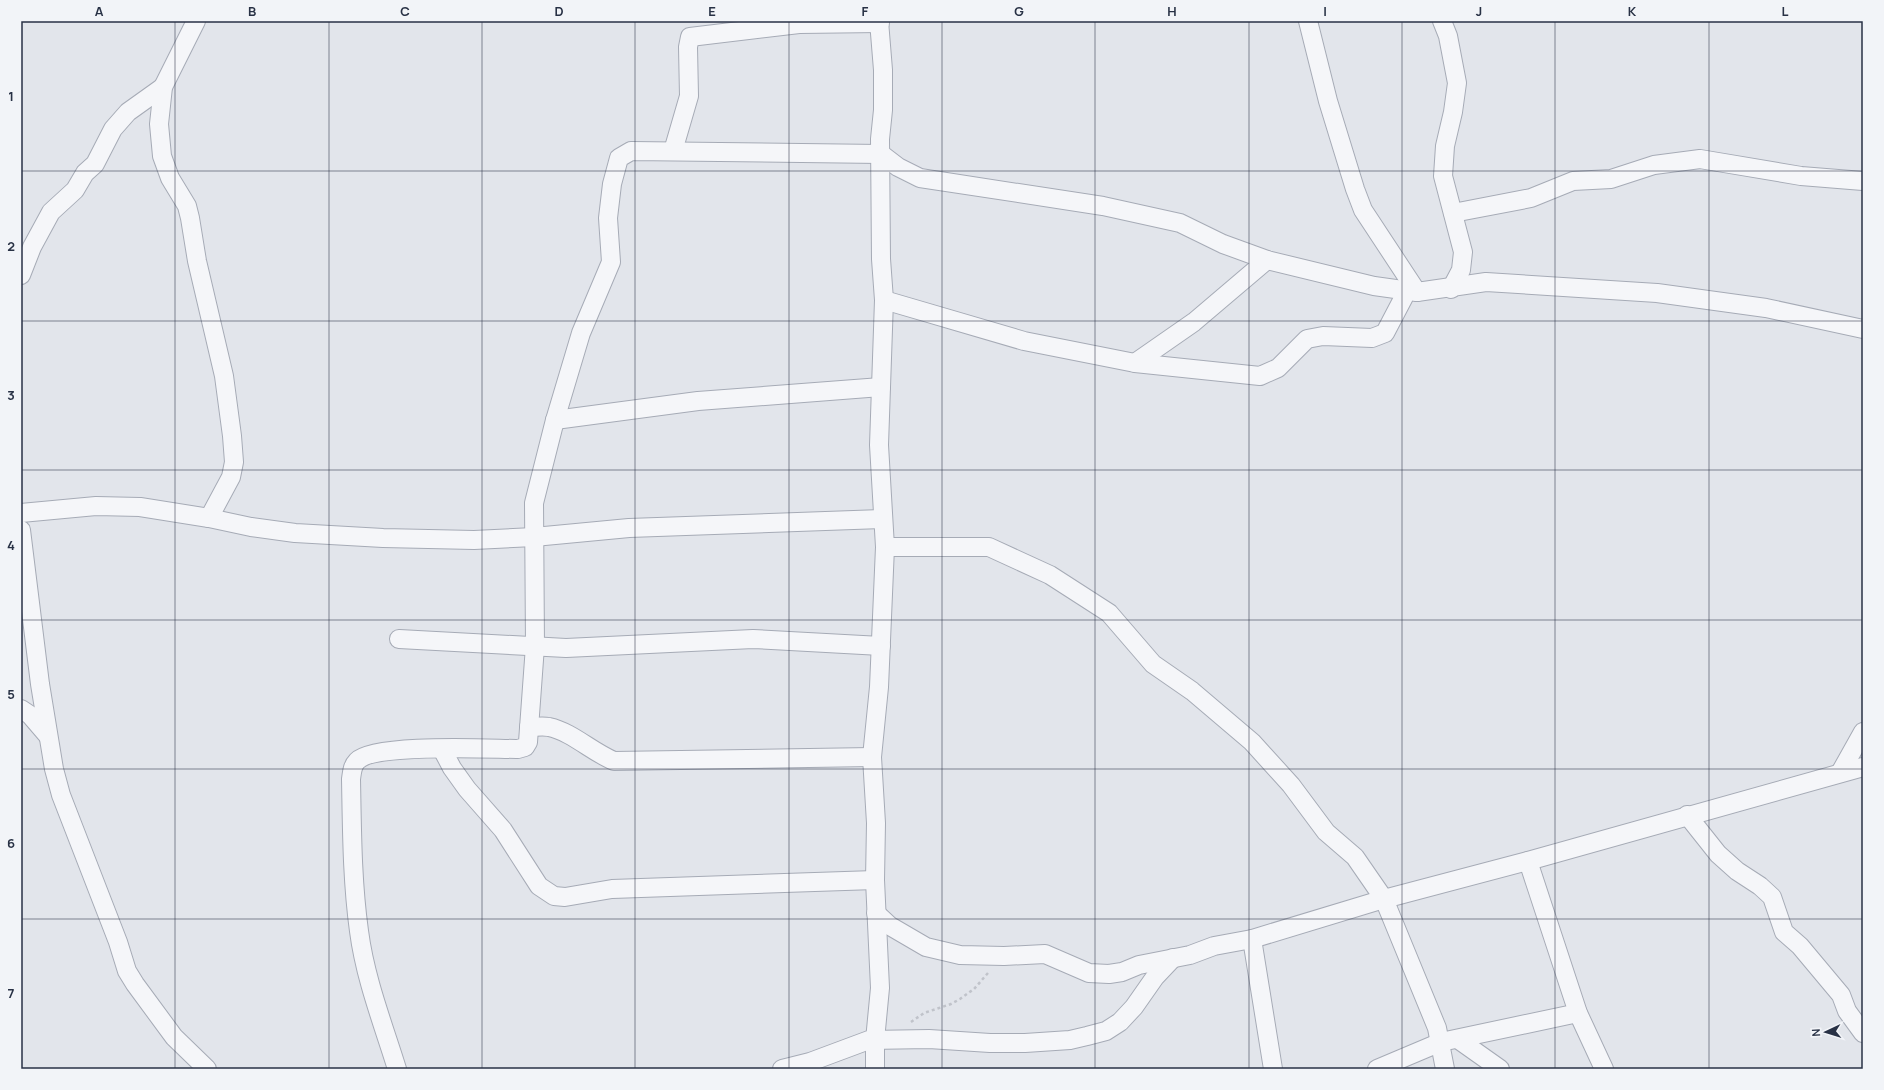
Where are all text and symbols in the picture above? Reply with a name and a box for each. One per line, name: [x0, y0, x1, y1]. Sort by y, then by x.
text: A: [95, 2, 104, 20]
text: B: [248, 2, 256, 20]
text: C: [400, 2, 410, 20]
text: D: [554, 2, 564, 20]
text: E: [708, 2, 716, 20]
text: F: [862, 2, 869, 20]
text: G: [1014, 2, 1024, 20]
text: H: [1167, 2, 1177, 20]
text: I: [1323, 2, 1327, 20]
text: J: [1476, 2, 1482, 20]
text: K: [1628, 2, 1637, 20]
text: L: [1782, 2, 1789, 20]
text: 1: [8, 87, 14, 105]
text: 2: [7, 237, 15, 255]
text: 3: [7, 386, 15, 404]
text: 4: [7, 536, 15, 554]
text: 5: [7, 685, 15, 703]
text: 6: [7, 834, 15, 852]
text: 7: [8, 984, 15, 1002]
north arrow: [1806, 1012, 1846, 1052]
text: N: [1808, 1028, 1823, 1037]

